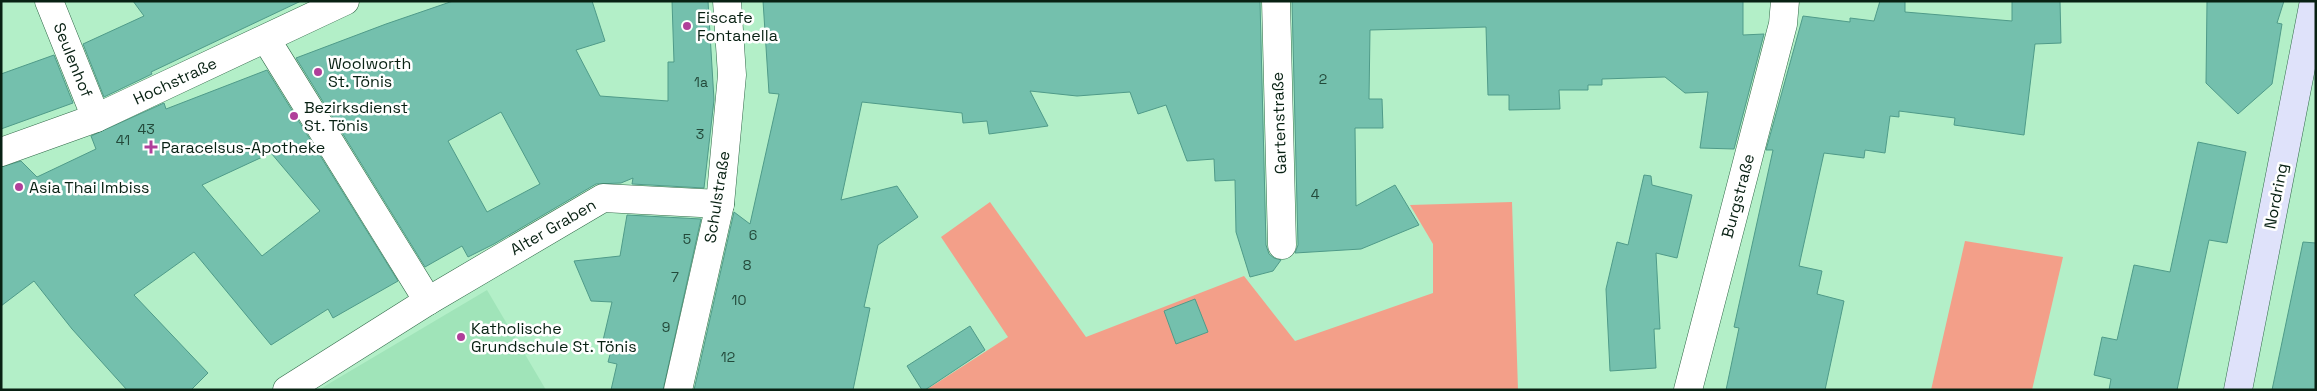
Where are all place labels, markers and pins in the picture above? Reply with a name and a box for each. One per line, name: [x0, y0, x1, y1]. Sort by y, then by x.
place label: Eiscafe Fontanella: [697, 7, 778, 46]
marker: Eiscafe Fontanella: [681, 20, 693, 32]
place label: Woolworth St. Tönis: [328, 53, 411, 92]
marker: Woolworth St. Tönis: [312, 66, 324, 78]
place label: Bezirksdienst St. Tönis: [304, 97, 408, 136]
marker: Bezirksdienst St. Tönis: [288, 110, 300, 122]
place label: Paracelsus-Apotheke: [161, 137, 325, 158]
marker: Paracelsus-Apotheke: [145, 141, 157, 153]
place label: Asia Thai Imbiss: [29, 177, 150, 198]
marker: Asia Thai Imbiss: [13, 181, 25, 193]
place label: Katholische Grundschule St. Tönis: [471, 318, 637, 357]
marker: Katholische Grundschule St. Tönis: [455, 331, 467, 343]

